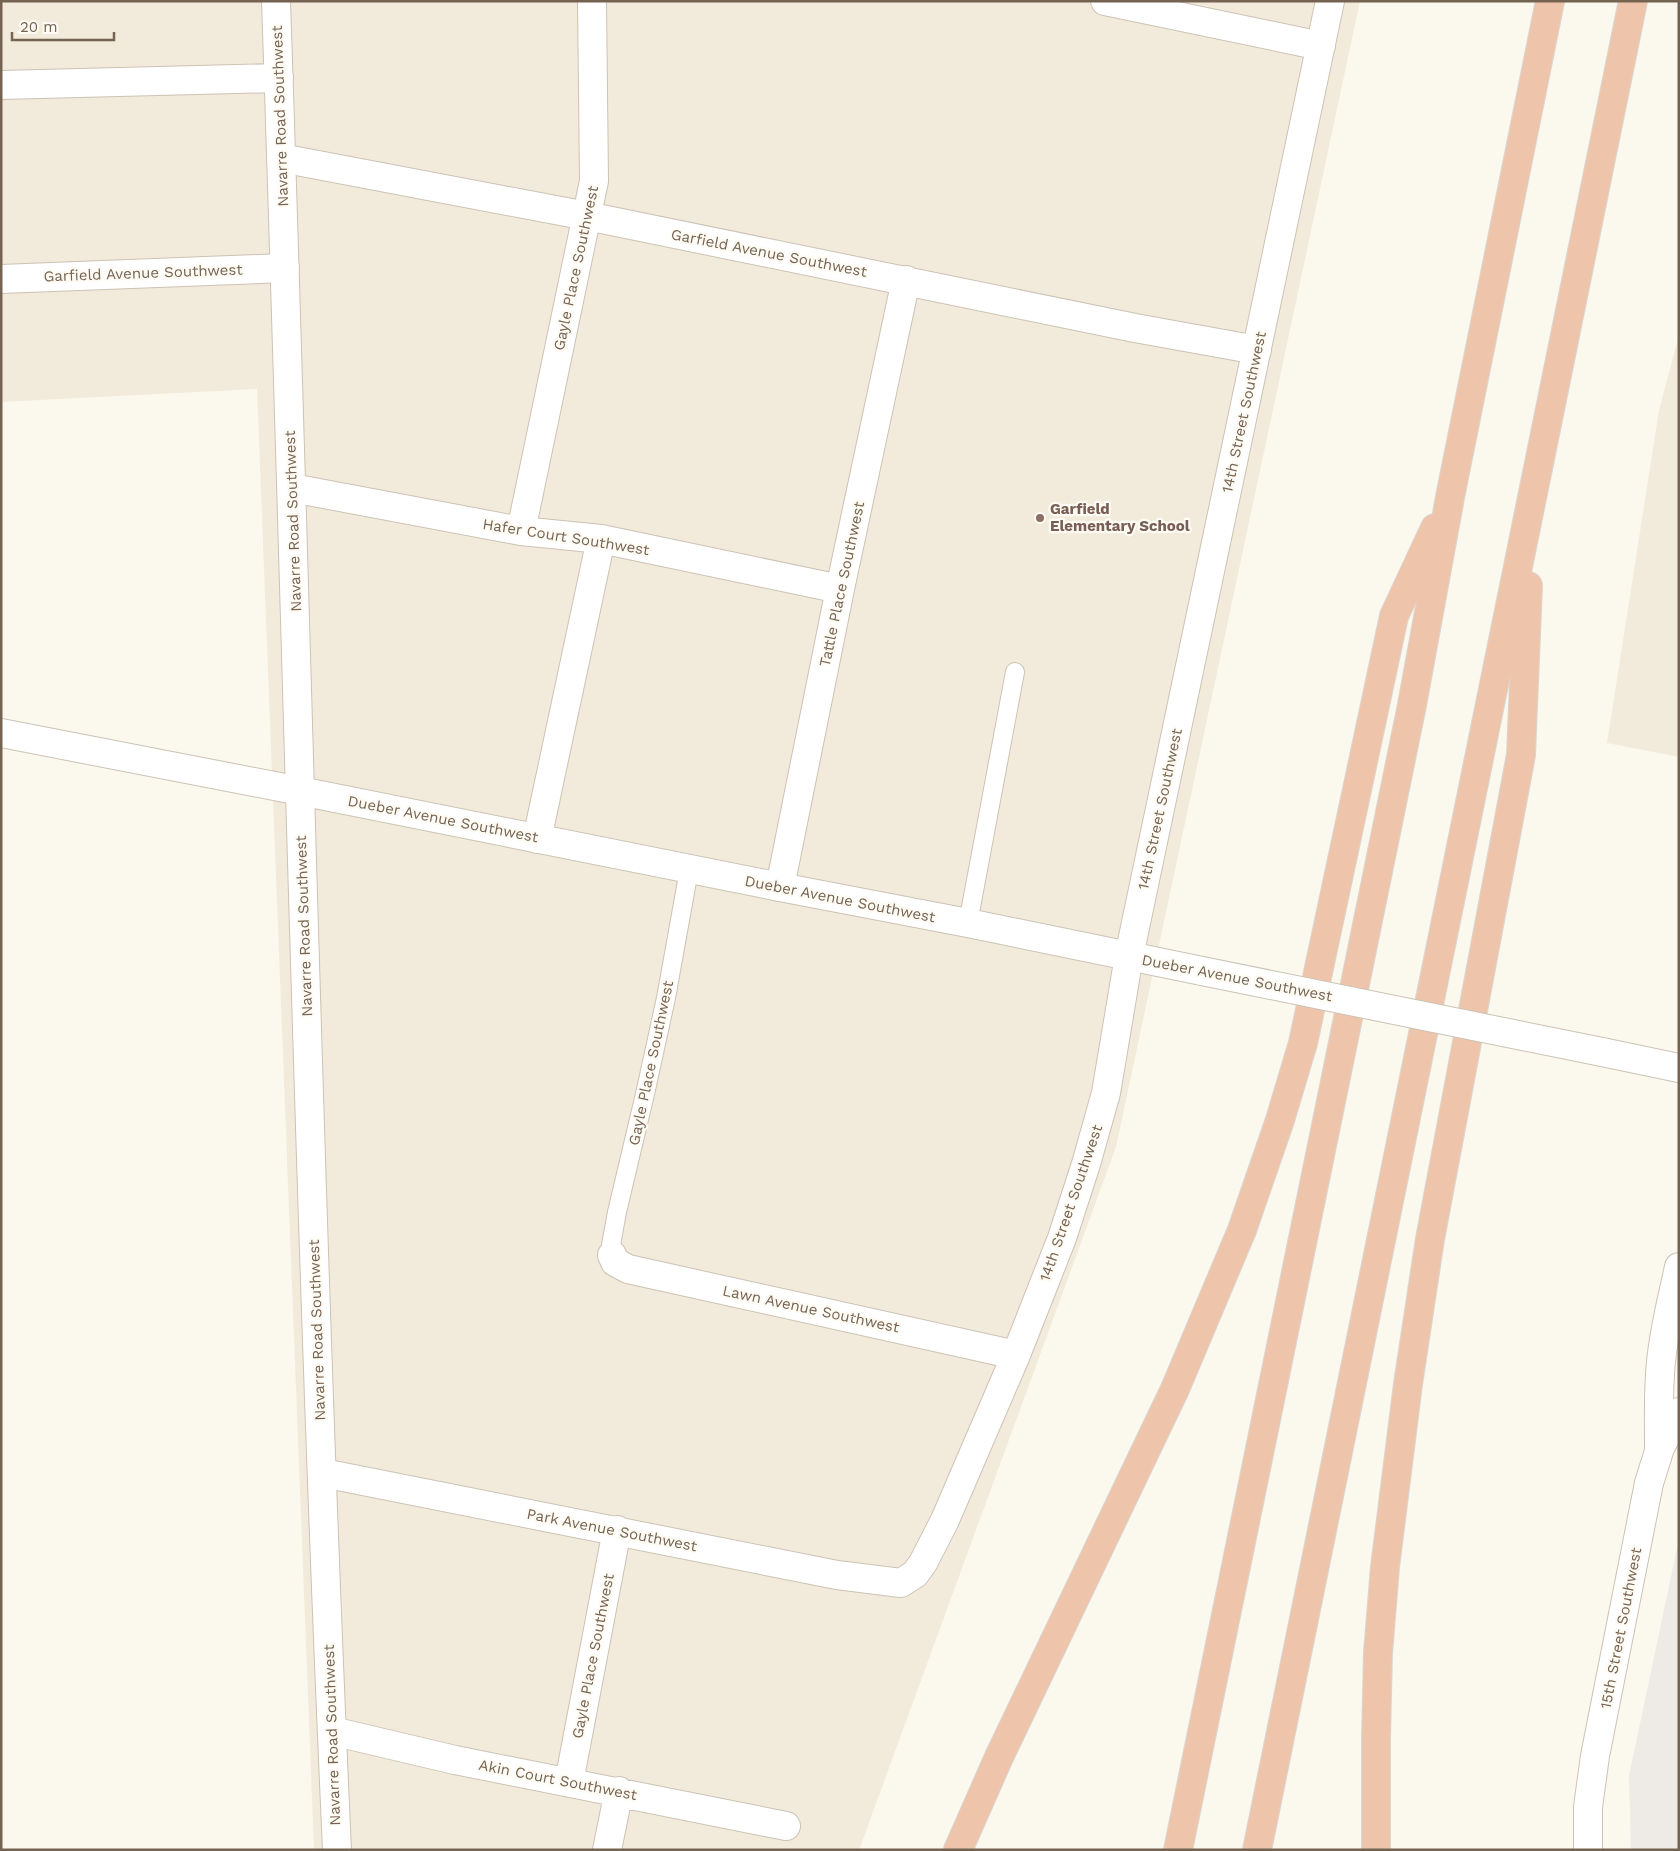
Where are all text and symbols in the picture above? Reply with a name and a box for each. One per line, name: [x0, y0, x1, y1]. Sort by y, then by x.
scale bar: [12, 10, 115, 42]
text: 20 m: [20, 18, 58, 36]
street label: Navarre Road Southwest: [268, 24, 292, 207]
street label: Gayle Place Southwest: [550, 183, 602, 352]
street label: Garfield Avenue Southwest: [670, 225, 869, 281]
street label: Garfield Avenue Southwest: [43, 261, 244, 285]
street label: 14th Street Southwest: [1218, 329, 1270, 494]
street label: Navarre Road Southwest: [281, 429, 305, 612]
street label: Tattle Place Southwest: [816, 499, 868, 668]
place label: Garfield Elementary School: [1050, 500, 1190, 535]
marker: Garfield Elementary School: [1034, 512, 1046, 524]
street label: Hafer Court Southwest: [481, 515, 651, 559]
street label: 14th Street Southwest: [1134, 726, 1186, 891]
street label: Dueber Avenue Southwest: [346, 792, 540, 846]
street label: Navarre Road Southwest: [292, 834, 316, 1017]
street label: Dueber Avenue Southwest: [743, 872, 937, 926]
street label: Dueber Avenue Southwest: [1140, 951, 1334, 1005]
street label: Gayle Place Southwest: [625, 978, 677, 1147]
street label: 14th Street Southwest: [1036, 1122, 1107, 1284]
street label: Navarre Road Southwest: [305, 1238, 329, 1421]
street label: Lawn Avenue Southwest: [721, 1281, 902, 1337]
street label: Park Avenue Southwest: [525, 1505, 699, 1555]
street label: 15th Street Southwest: [1597, 1545, 1646, 1710]
street label: Gayle Place Southwest: [568, 1571, 618, 1740]
street label: Navarre Road Southwest: [320, 1643, 344, 1826]
street label: Akin Court Southwest: [477, 1756, 639, 1804]

